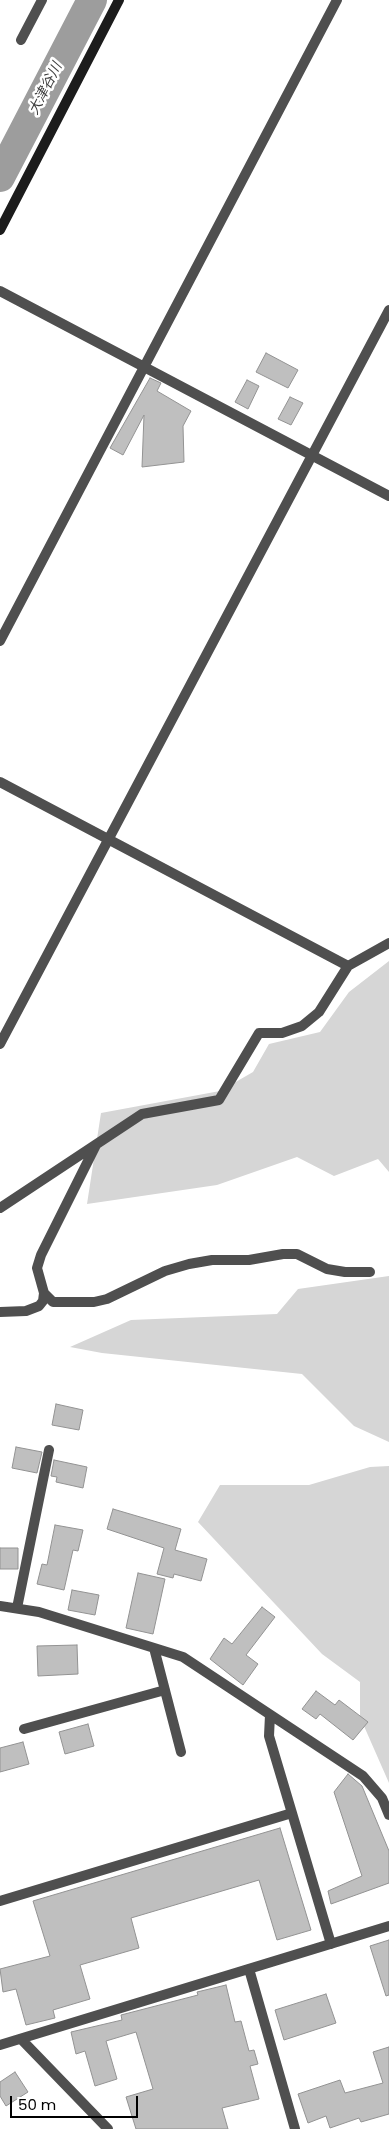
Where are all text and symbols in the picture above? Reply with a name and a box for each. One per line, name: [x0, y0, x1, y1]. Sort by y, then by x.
water label: 大津谷川: [26, 60, 66, 118]
scale bar: [12, 2086, 140, 2118]
text: 50 m: [18, 2094, 56, 2115]

